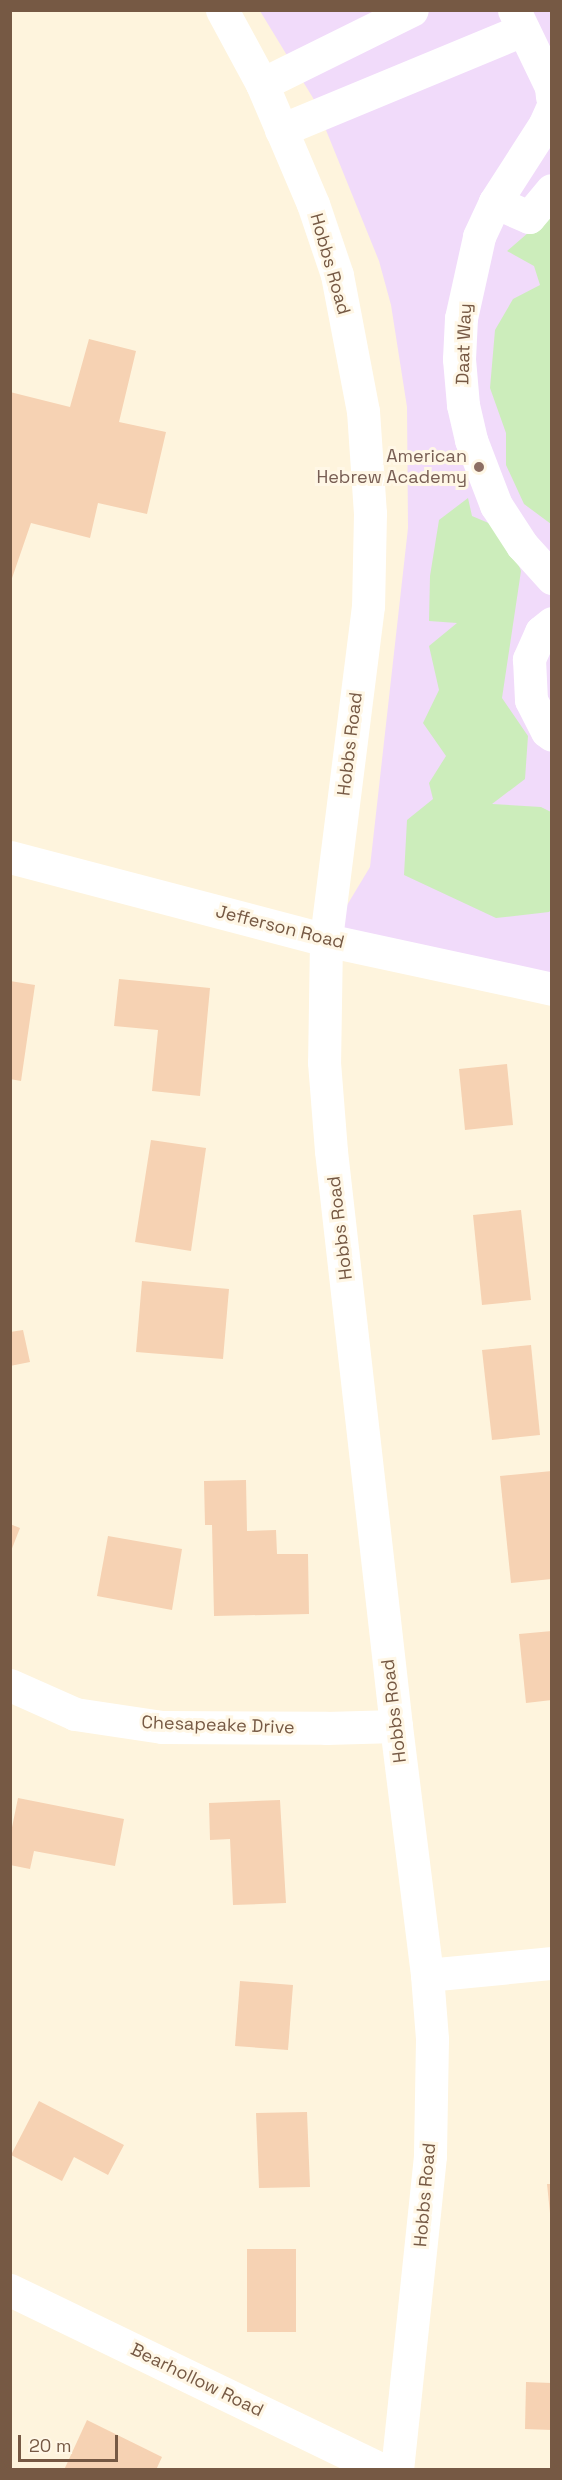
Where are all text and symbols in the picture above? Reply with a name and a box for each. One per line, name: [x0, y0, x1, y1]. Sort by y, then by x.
street label: Hobbs Road: [305, 211, 355, 317]
street label: Daat Way: [452, 303, 476, 385]
place label: American Hebrew Academy: [316, 446, 467, 488]
marker: American Hebrew Academy: [472, 460, 486, 474]
street label: Hobbs Road: [333, 691, 367, 797]
street label: Jefferson Road: [214, 901, 346, 953]
street label: Hobbs Road: [323, 1175, 357, 1281]
street label: Hobbs Road: [377, 1658, 411, 1764]
street label: Chesapeake Drive: [141, 1712, 295, 1738]
street label: Hobbs Road: [410, 2142, 440, 2248]
street label: Bearhollow Road: [127, 2339, 267, 2421]
scale bar: [21, 2423, 122, 2461]
text: 20 m: [29, 2434, 72, 2457]

